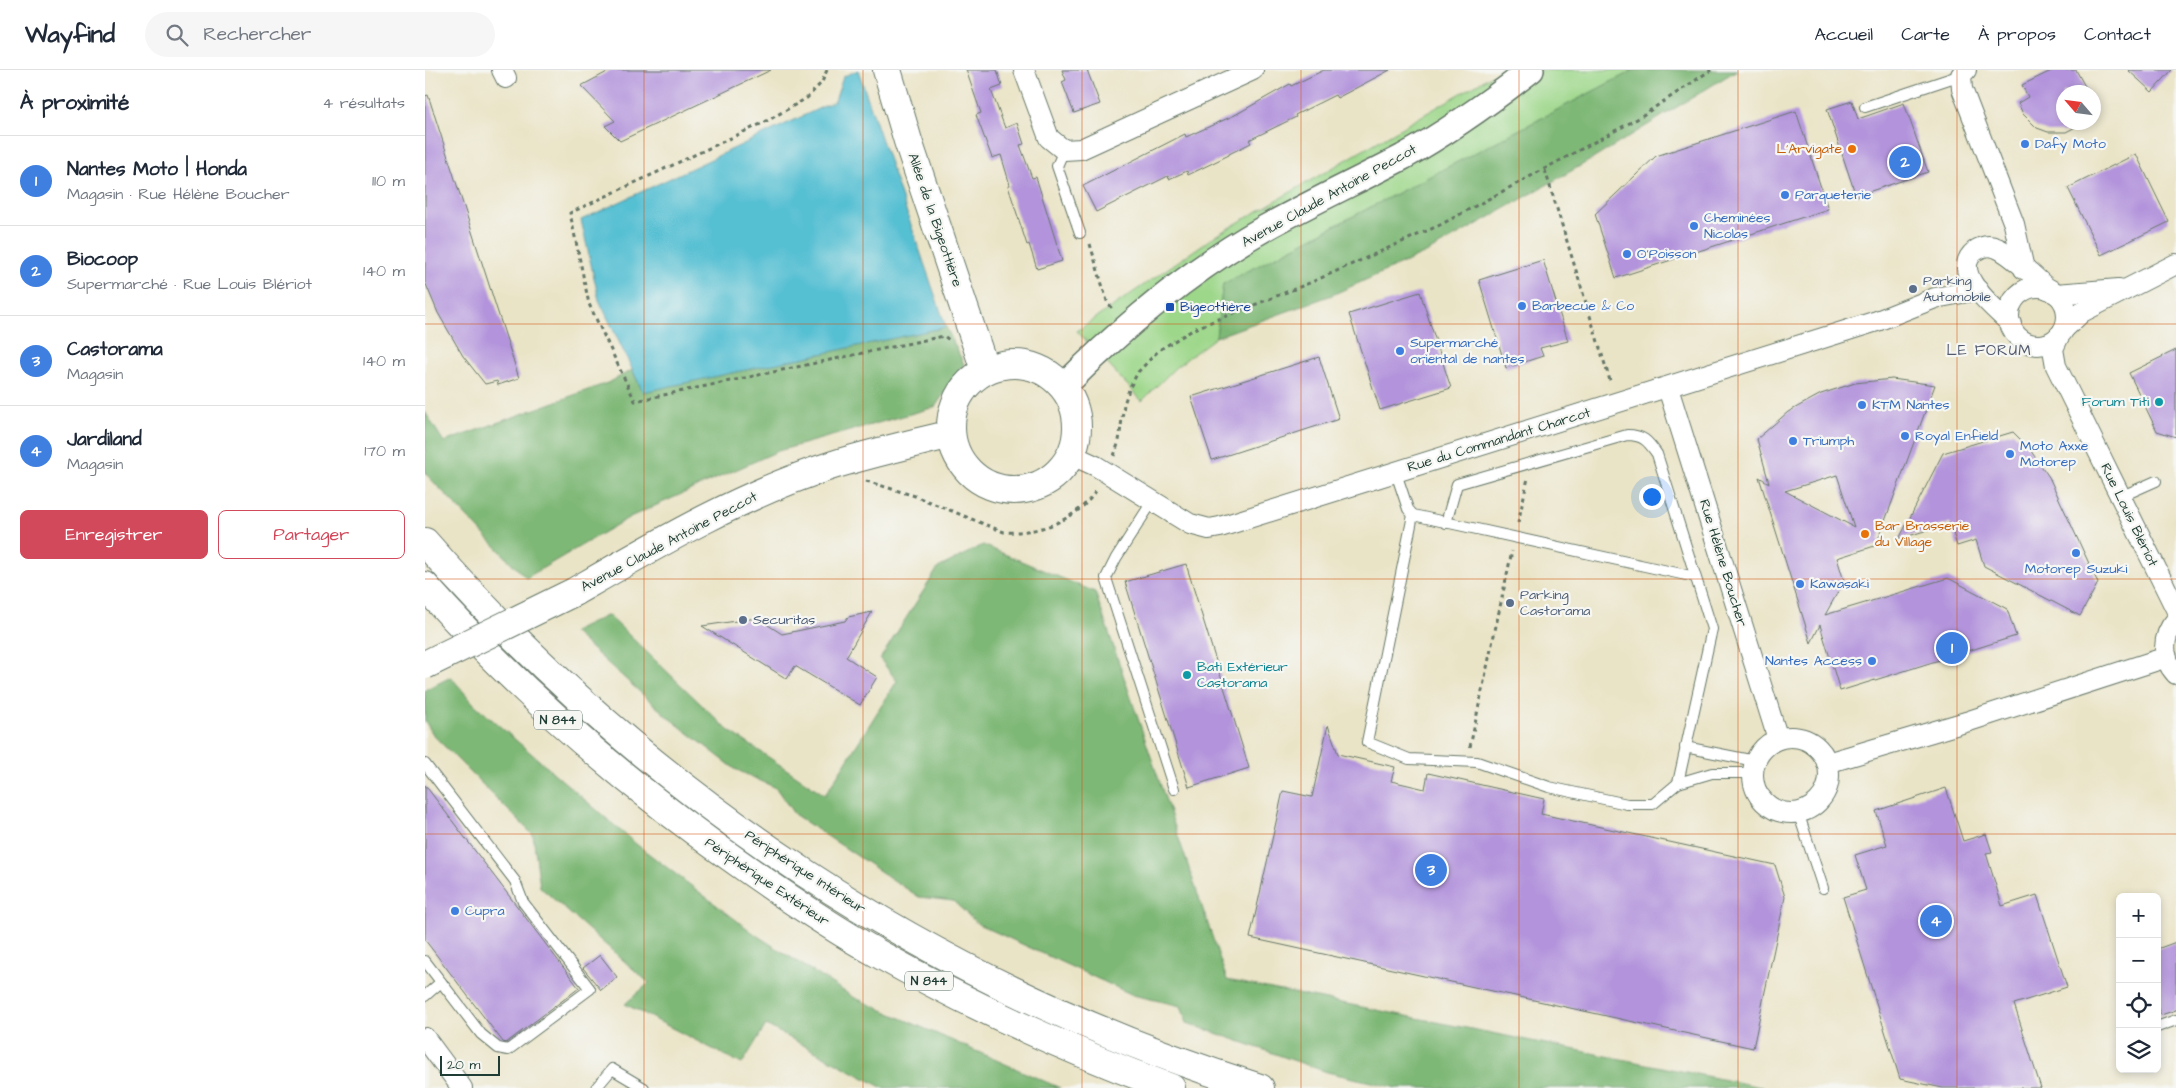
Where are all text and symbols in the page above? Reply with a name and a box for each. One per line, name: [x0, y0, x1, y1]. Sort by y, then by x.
search box: [145, 12, 495, 57]
text: Wayfind: [25, 18, 115, 52]
icon: search: [163, 21, 191, 49]
text: Rechercher: [203, 21, 311, 48]
text: Accueil: [1814, 22, 1873, 47]
text: Carte: [1901, 22, 1950, 47]
text: À propos: [1978, 22, 2056, 47]
text: Contact: [2084, 22, 2151, 47]
north arrow: [2056, 85, 2101, 130]
text: À proximité: [20, 88, 129, 117]
text: 4 résultats: [322, 92, 405, 114]
place label: Dafy Moto: [2035, 134, 2106, 154]
marker: Dafy Moto: [2019, 138, 2031, 150]
street label: Avenue Claude Antoine Peccot: [1238, 139, 1420, 253]
place label: L'Arvigate: [1776, 139, 1842, 159]
marker: L'Arvigate: [1846, 143, 1858, 155]
pin: 2: [1889, 143, 1921, 181]
street label: Allée de la Bigeottière: [903, 150, 967, 290]
text: Nantes Moto | Honda: [67, 156, 247, 183]
text: 1: [35, 170, 37, 192]
text: 110 m: [372, 170, 405, 192]
text: Magasin · Rue Hélène Boucher: [67, 183, 289, 205]
place label: Parqueterie: [1795, 185, 1872, 205]
marker: Parqueterie: [1779, 189, 1791, 201]
place label: Cheminées Nicolas: [1704, 208, 1771, 244]
marker: Cheminées Nicolas: [1688, 220, 1700, 232]
place label: O'Poisson: [1637, 244, 1697, 264]
text: Biocoop: [67, 246, 138, 273]
marker: O'Poisson: [1621, 248, 1633, 260]
text: 2: [31, 260, 41, 282]
text: 140 m: [363, 260, 405, 282]
place label: Parking Automobile: [1923, 271, 1992, 307]
text: Supermarché · Rue Louis Blériot: [67, 273, 312, 295]
marker: Parking Automobile: [1907, 283, 1919, 295]
place label: Barbecue & Co: [1532, 296, 1634, 316]
place label: Bigeottière: [1180, 297, 1251, 317]
marker: Barbecue & Co: [1516, 300, 1528, 312]
marker: Bigeottière: [1164, 301, 1176, 313]
place label: Supermarché oriental de nantes: [1410, 333, 1525, 369]
text: Castorama: [67, 336, 163, 363]
district label: LE FORUM: [1946, 340, 2032, 361]
marker: Supermarché oriental de nantes: [1394, 345, 1406, 357]
text: 3: [32, 350, 40, 372]
text: 140 m: [363, 350, 405, 372]
text: Magasin: [67, 363, 123, 385]
place label: Forum Titi: [2081, 392, 2149, 412]
place label: KTM Nantes: [1872, 395, 1950, 415]
marker: Forum Titi: [2153, 396, 2165, 408]
marker: KTM Nantes: [1856, 399, 1868, 411]
street label: Rue du Commandant Charcot: [1405, 402, 1593, 477]
text: Jardiland: [67, 426, 142, 453]
place label: Royal Enfield: [1915, 426, 1998, 446]
marker: Royal Enfield: [1899, 430, 1911, 442]
place label: Triumph: [1803, 431, 1854, 451]
marker: Triumph: [1787, 435, 1799, 447]
place label: Moto Axxe Motorep: [2020, 436, 2089, 472]
text: 4: [31, 440, 41, 462]
text: 170 m: [364, 440, 405, 462]
marker: Moto Axxe Motorep: [2004, 448, 2016, 460]
text: Magasin: [67, 453, 123, 475]
street label: Rue Louis Blériot: [2095, 460, 2163, 570]
your location: [1639, 484, 1665, 510]
street label: Avenue Claude Antoine Peccot: [577, 487, 761, 597]
street label: Rue Hélène Boucher: [1694, 497, 1752, 629]
button: Enregistrer: [20, 510, 208, 559]
button: Partager: [218, 510, 405, 559]
place label: Bar Brasserie du Village: [1875, 516, 1970, 552]
marker: Bar Brasserie du Village: [1859, 528, 1871, 540]
marker: Motorep Suzuki: [2070, 547, 2082, 559]
place label: Motorep Suzuki: [2025, 559, 2127, 579]
place label: Kawasaki: [1810, 574, 1869, 594]
marker: Kawasaki: [1794, 578, 1806, 590]
place label: Parking Castorama: [1520, 585, 1590, 621]
marker: Parking Castorama: [1504, 597, 1516, 609]
place label: Securitas: [753, 610, 815, 630]
marker: Securitas: [737, 614, 749, 626]
pin: 1: [1936, 629, 1968, 667]
place label: Nantes Access: [1765, 651, 1862, 671]
marker: Nantes Access: [1866, 655, 1878, 667]
place label: Bati Extérieur Castorama: [1197, 657, 1288, 693]
marker: Bati Extérieur Castorama: [1181, 669, 1193, 681]
road number: N 844: [534, 710, 582, 730]
street label: Périphérique Intérieur: [741, 825, 870, 919]
street label: Périphérique Extérieur: [701, 833, 833, 931]
pin: 3: [1415, 851, 1447, 889]
map controls: [2116, 893, 2161, 1073]
button: +: [2116, 893, 2161, 938]
place label: Cupra: [465, 901, 505, 921]
pin: 4: [1920, 902, 1952, 940]
marker: Cupra: [449, 905, 461, 917]
button: −: [2116, 938, 2161, 983]
road number: N 844: [905, 971, 953, 990]
button: locate: [2116, 983, 2161, 1028]
button: layers: [2116, 1028, 2161, 1073]
scale bar: [440, 1053, 500, 1076]
text: 20 m: [447, 1055, 480, 1075]

